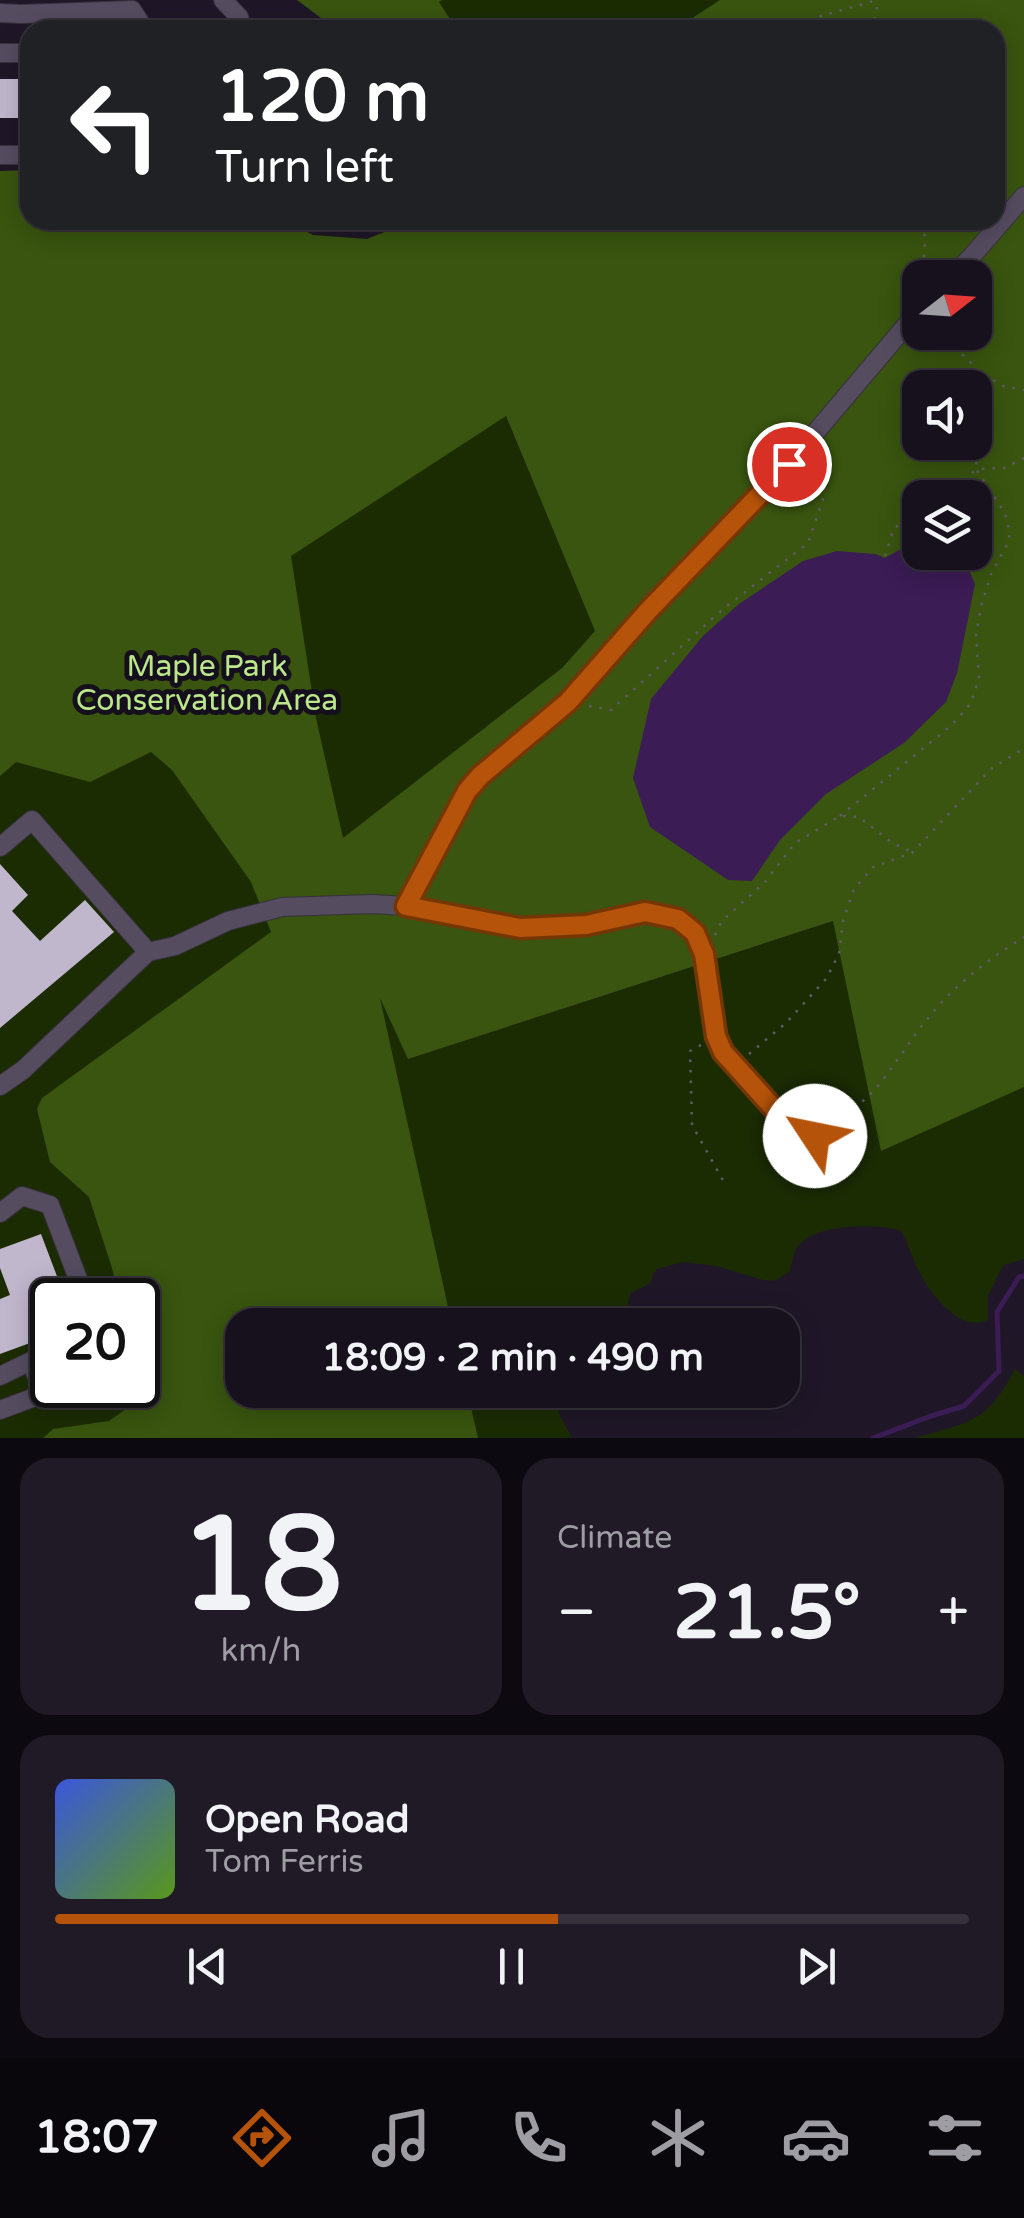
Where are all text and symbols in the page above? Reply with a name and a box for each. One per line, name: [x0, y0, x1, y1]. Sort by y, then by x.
text: 120 m: [215, 56, 429, 140]
icon: left: [50, 60, 180, 190]
text: Turn left: [215, 141, 394, 195]
north arrow: [902, 260, 992, 350]
map controls: [902, 260, 992, 570]
button: sound: [902, 370, 992, 460]
pin: [747, 422, 832, 507]
icon: arrive: [762, 437, 817, 492]
button: layers: [902, 480, 992, 570]
park label: Maple Park Conservation Area: [76, 648, 338, 719]
position arrow: [763, 1084, 867, 1188]
speed limit sign: 20: [30, 1278, 160, 1408]
text: 18:09 · 2 min · 490 m: [321, 1335, 704, 1381]
text: 18: [179, 1489, 343, 1645]
text: Climate: [557, 1519, 672, 1557]
text: 21.5°: [673, 1568, 861, 1658]
text: −: [557, 1580, 596, 1646]
text: +: [938, 1580, 969, 1646]
text: km/h: [221, 1632, 301, 1670]
text: Open Road: [205, 1797, 410, 1843]
text: Tom Ferris: [205, 1843, 364, 1881]
icon: previous: [180, 1939, 235, 1994]
icon: pause: [484, 1939, 539, 1994]
icon: next: [789, 1939, 844, 1994]
icon: directions: [227, 2103, 297, 2173]
icon: music: [366, 2103, 436, 2173]
icon: phone: [504, 2103, 574, 2173]
icon: climate: [643, 2103, 713, 2173]
icon: car: [781, 2103, 851, 2173]
icon: filters: [920, 2103, 990, 2173]
text: 18:07: [34, 2111, 159, 2165]

